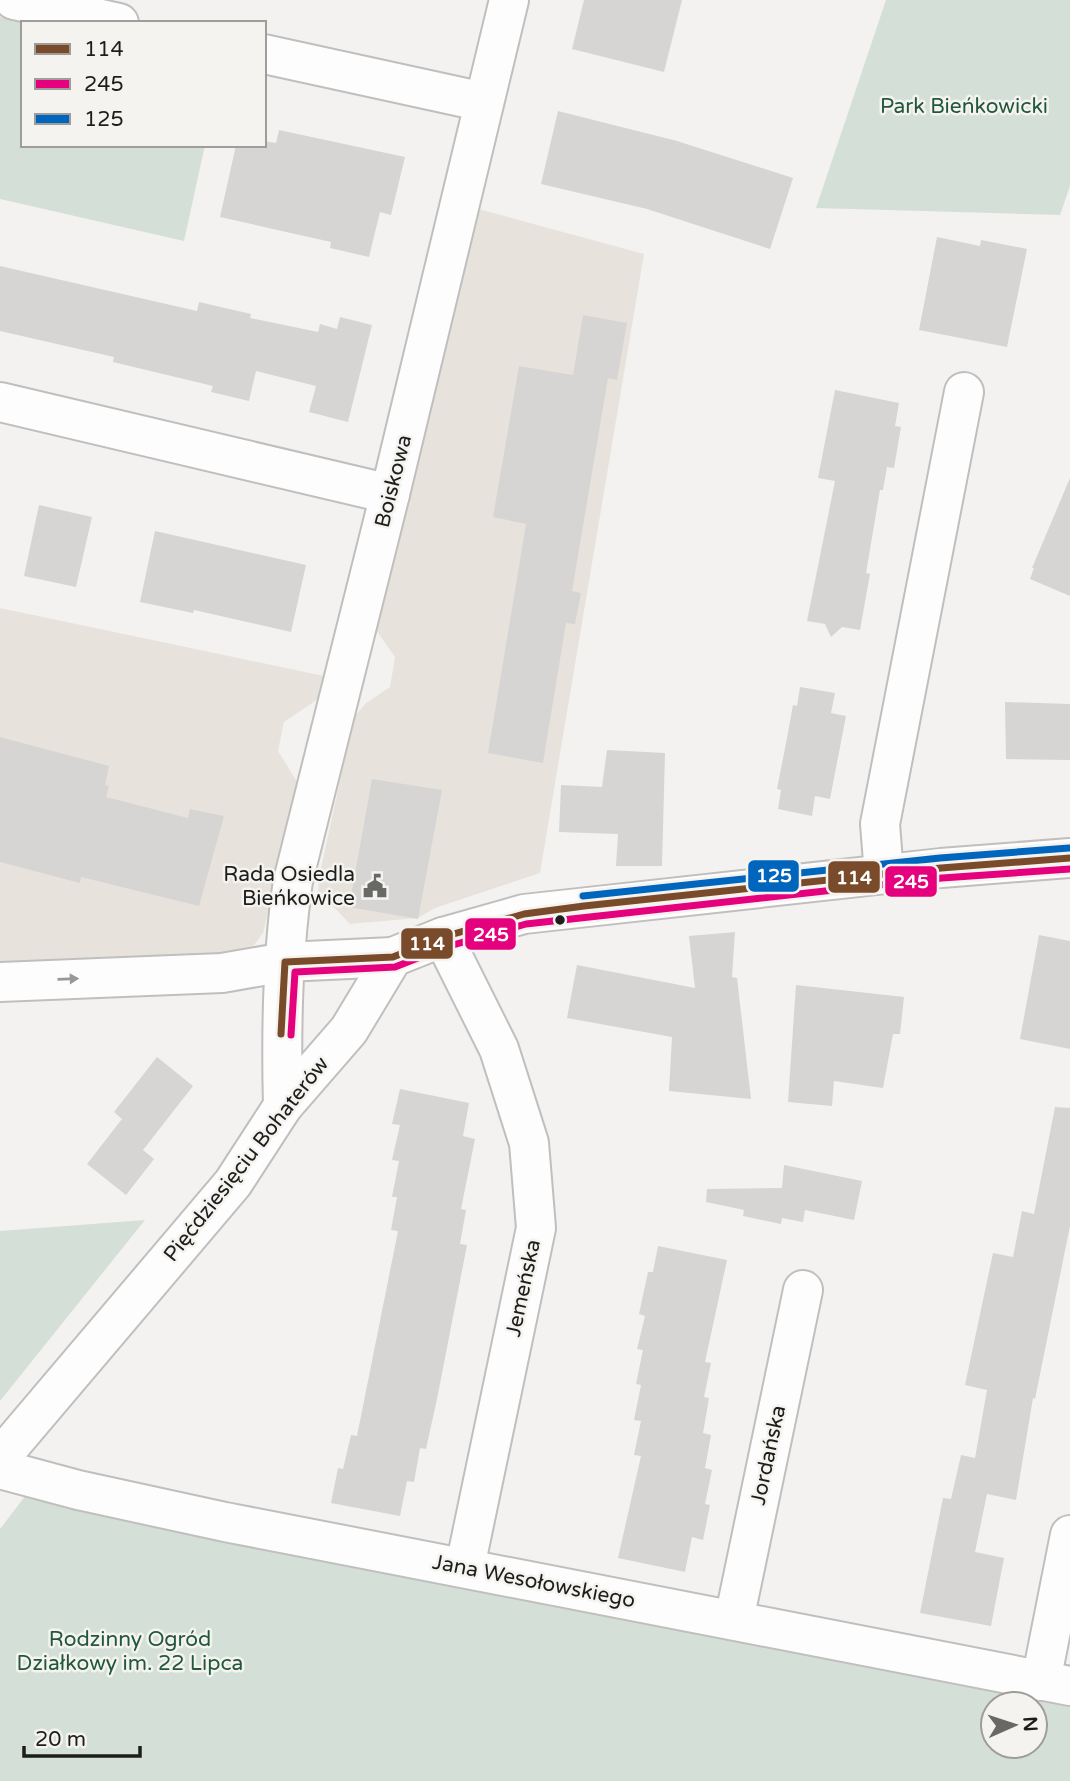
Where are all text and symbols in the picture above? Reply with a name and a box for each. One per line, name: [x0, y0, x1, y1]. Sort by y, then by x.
legend: [21, 21, 266, 147]
text: 114: [84, 37, 124, 62]
text: 245: [84, 72, 124, 97]
park label: Park Bieńkowicki: [880, 94, 1048, 119]
text: 125: [84, 107, 124, 132]
street label: Boiskowa: [370, 432, 417, 530]
line badge: 125: [747, 859, 800, 893]
line badge: 114: [827, 860, 881, 894]
place label: Rada Osiedla Bieńkowice: [223, 862, 355, 911]
text: 125: [756, 865, 792, 887]
line badge: 245: [884, 865, 938, 898]
text: 114: [836, 867, 872, 889]
text: 245: [893, 871, 929, 893]
public building icon: Rada Osiedla Bieńkowice: [361, 872, 389, 900]
unlabelled marker: [553, 913, 567, 927]
line badge: 245: [464, 917, 517, 951]
text: 245: [473, 924, 509, 946]
line badge: 114: [400, 927, 454, 960]
text: 114: [409, 933, 445, 955]
one-way arrow: [57, 974, 79, 985]
street label: Pięćdziesięciu Bohaterów: [159, 1052, 334, 1267]
street label: Jemeńska: [501, 1237, 546, 1339]
street label: Jordańska: [746, 1403, 791, 1507]
street label: Jana Wesołowskiego: [430, 1550, 637, 1613]
park label: Rodzinny Ogród Działkowy im. 22 Lipca: [17, 1627, 243, 1676]
north arrow: [979, 1690, 1049, 1760]
scale bar: [24, 1714, 140, 1758]
text: N: [1019, 1716, 1041, 1732]
text: 20 m: [35, 1727, 86, 1752]

